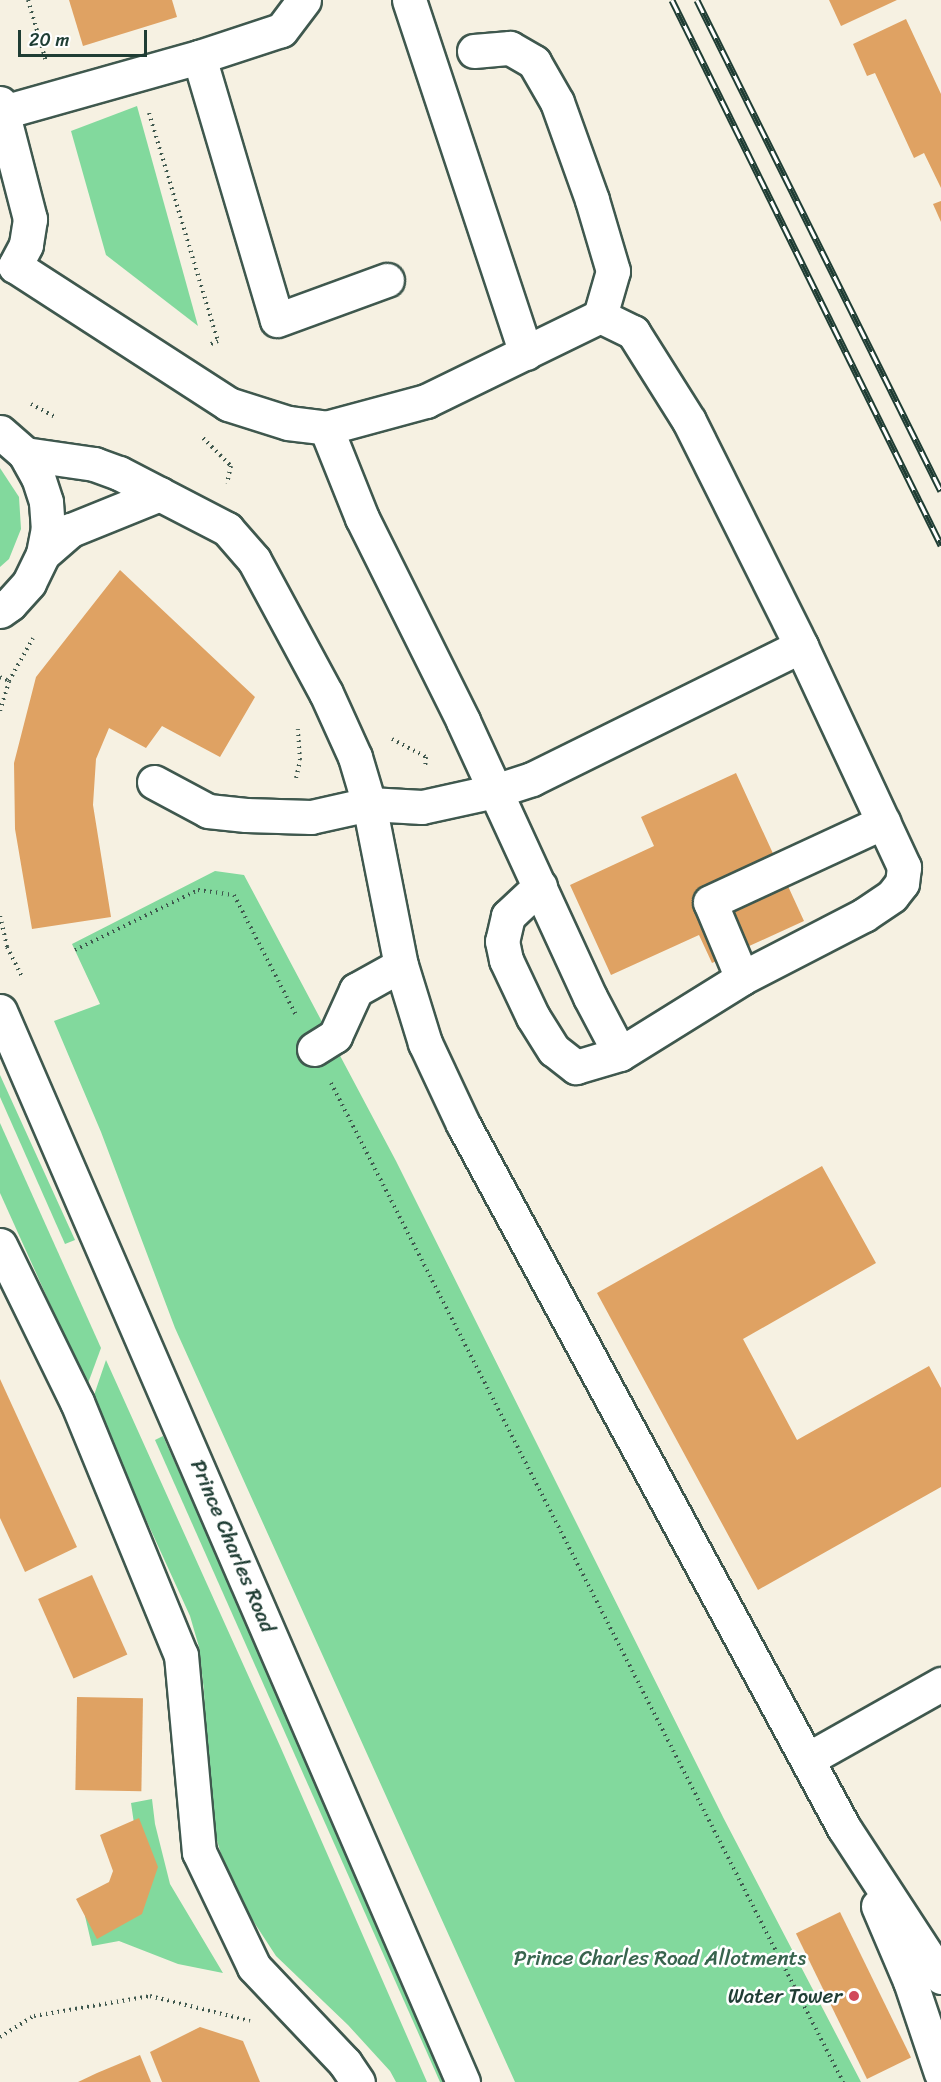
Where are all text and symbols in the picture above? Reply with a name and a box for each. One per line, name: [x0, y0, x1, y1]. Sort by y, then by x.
scale bar: [21, 18, 150, 56]
text: 20 m: [29, 24, 69, 56]
street label: Prince Charles Road: [185, 1456, 281, 1636]
park label: Prince Charles Road Allotments: [514, 1945, 806, 1971]
place label: Water Tower: [727, 1983, 842, 2009]
marker: Water Tower: [847, 1989, 861, 2003]

